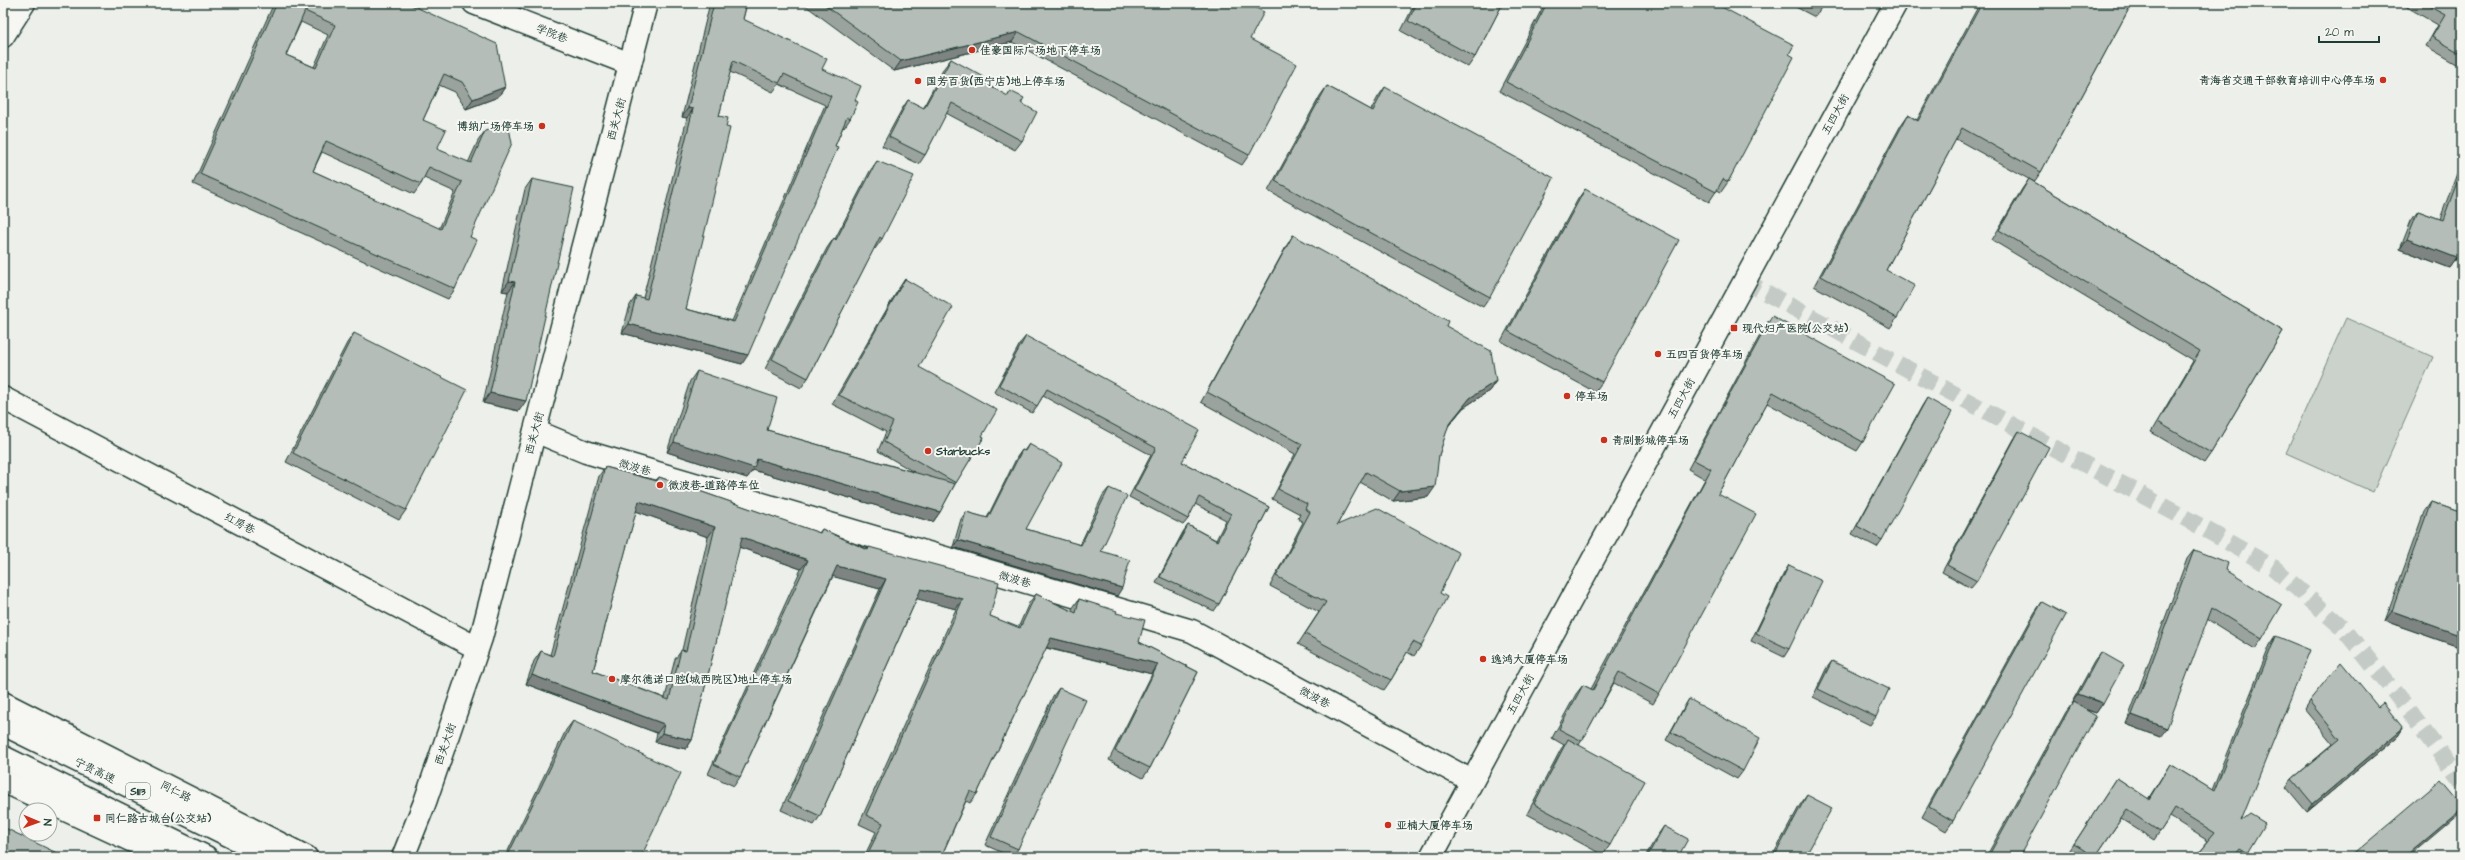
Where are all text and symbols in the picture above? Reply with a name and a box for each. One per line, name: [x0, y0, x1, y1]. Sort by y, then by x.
scale bar: [2319, 18, 2379, 44]
street label: 学院巷: [534, 21, 570, 46]
text: 20 m: [2325, 24, 2354, 41]
place label: 佳豪国际广场地下停车场: [980, 43, 1101, 58]
marker: 佳豪国际广场地下停车场: [967, 45, 977, 55]
place label: 青海省交通干部教育培训中心停车场: [2199, 73, 2375, 88]
place label: 国芳百货(西宁店)地上停车场: [926, 74, 1065, 89]
marker: 青海省交通干部教育培训中心停车场: [2378, 75, 2388, 85]
marker: 国芳百货(西宁店)地上停车场: [913, 76, 923, 86]
street label: 五四大街: [1818, 90, 1853, 137]
street label: 西关大街: [604, 95, 630, 142]
place label: 博纳广场停车场: [457, 119, 534, 134]
marker: 博纳广场停车场: [537, 121, 547, 131]
place label: 现代妇产医院(公交站): [1742, 321, 1848, 336]
marker: 现代妇产医院(公交站): [1729, 323, 1739, 333]
place label: 五四百货停车场: [1666, 347, 1743, 362]
marker: 五四百货停车场: [1653, 349, 1663, 359]
street label: 五四大街: [1664, 374, 1699, 421]
place label: 停车场: [1575, 389, 1608, 404]
marker: 停车场: [1562, 391, 1572, 401]
street label: 西关大街: [522, 409, 548, 456]
place label: 青剧影城停车场: [1612, 433, 1689, 448]
marker: 青剧影城停车场: [1599, 435, 1609, 445]
place label: Starbucks: [935, 444, 991, 459]
marker: Starbucks: [923, 446, 933, 456]
street label: 微波巷: [617, 456, 653, 479]
place label: 微波巷-道路停车位: [668, 478, 759, 493]
marker: 微波巷-道路停车位: [655, 480, 665, 490]
street label: 红房巷: [222, 509, 258, 538]
street label: 微波巷: [997, 568, 1033, 591]
place label: 逸鸿大厦停车场: [1491, 652, 1568, 667]
marker: 逸鸿大厦停车场: [1478, 654, 1488, 664]
street label: 五四大街: [1503, 670, 1538, 717]
place label: 摩尔德诺口腔(城西院区)地上停车场: [620, 672, 792, 687]
marker: 摩尔德诺口腔(城西院区)地上停车场: [607, 674, 617, 684]
street label: 微波巷: [1297, 683, 1333, 712]
street label: 西关大街: [431, 720, 460, 767]
street label: 宁贵高速: [72, 754, 118, 787]
street label: 同仁路: [158, 777, 194, 806]
road number: S1113: [126, 783, 150, 799]
north arrow: [18, 802, 58, 842]
place label: 同仁路古城台(公交站): [105, 811, 211, 826]
marker: 同仁路古城台(公交站): [92, 813, 102, 823]
place label: 亚楠大厦停车场: [1396, 818, 1473, 833]
text: N: [40, 819, 55, 826]
marker: 亚楠大厦停车场: [1383, 820, 1393, 830]

